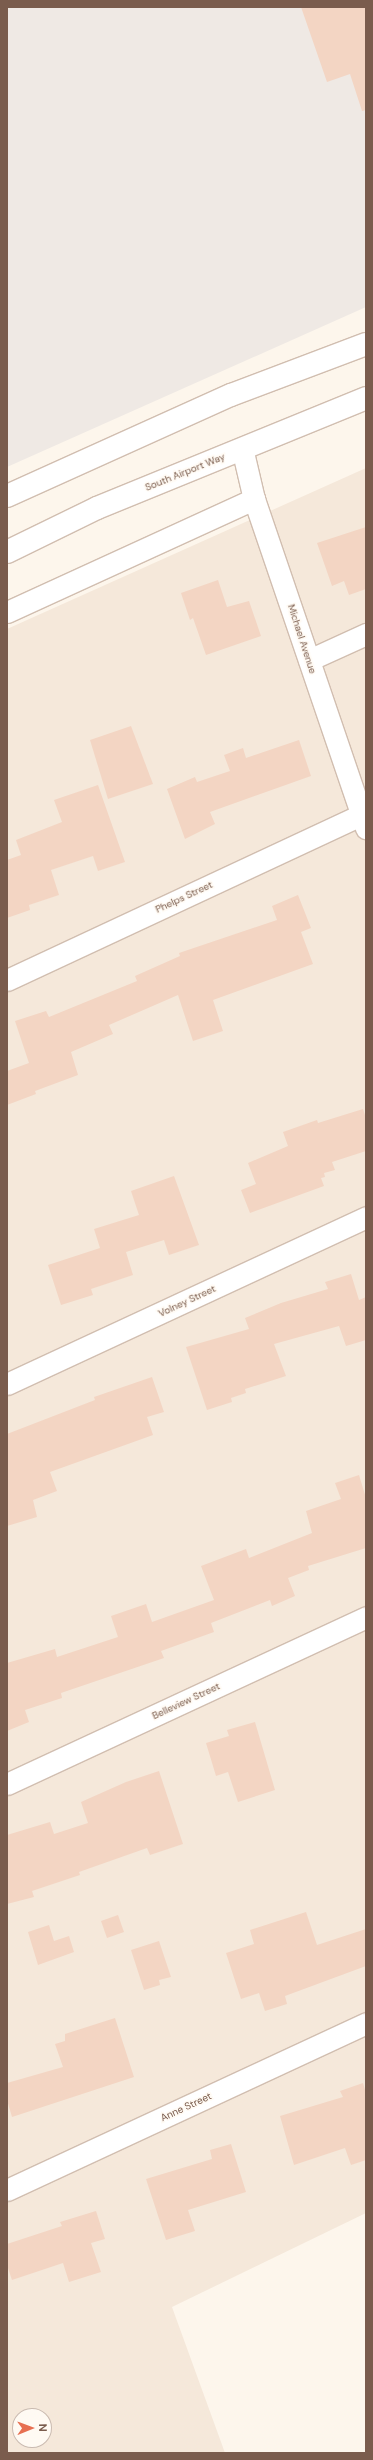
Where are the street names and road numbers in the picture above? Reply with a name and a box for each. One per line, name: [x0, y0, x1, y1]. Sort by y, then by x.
street label: South Airport Way: [143, 451, 227, 493]
street label: Michael Avenue: [285, 603, 319, 675]
street label: Phelps Street: [153, 879, 215, 915]
street label: Volney Street: [156, 1282, 218, 1320]
street label: Belleview Street: [150, 1680, 222, 1722]
street label: Anne Street: [159, 2090, 213, 2124]

